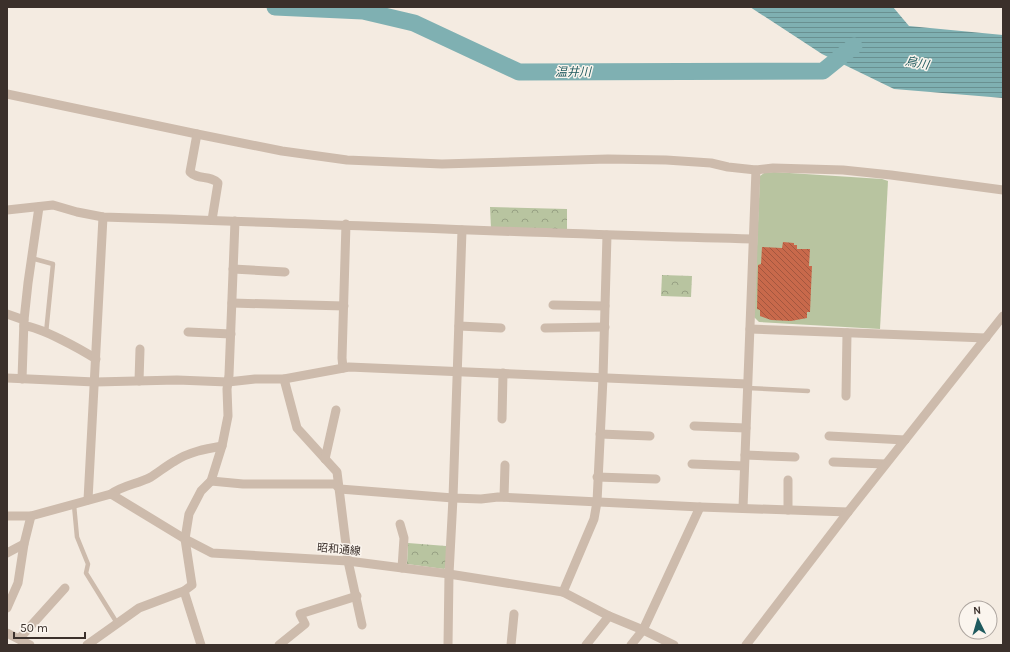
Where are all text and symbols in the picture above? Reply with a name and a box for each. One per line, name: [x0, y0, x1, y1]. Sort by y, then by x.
water label: 烏川: [904, 54, 932, 72]
water label: 温井川: [555, 65, 593, 79]
street label: 昭和通線: [316, 541, 361, 558]
north arrow: [958, 600, 998, 640]
text: N: [973, 604, 982, 617]
scale bar: [14, 614, 85, 640]
text: 50 m: [20, 621, 48, 635]

